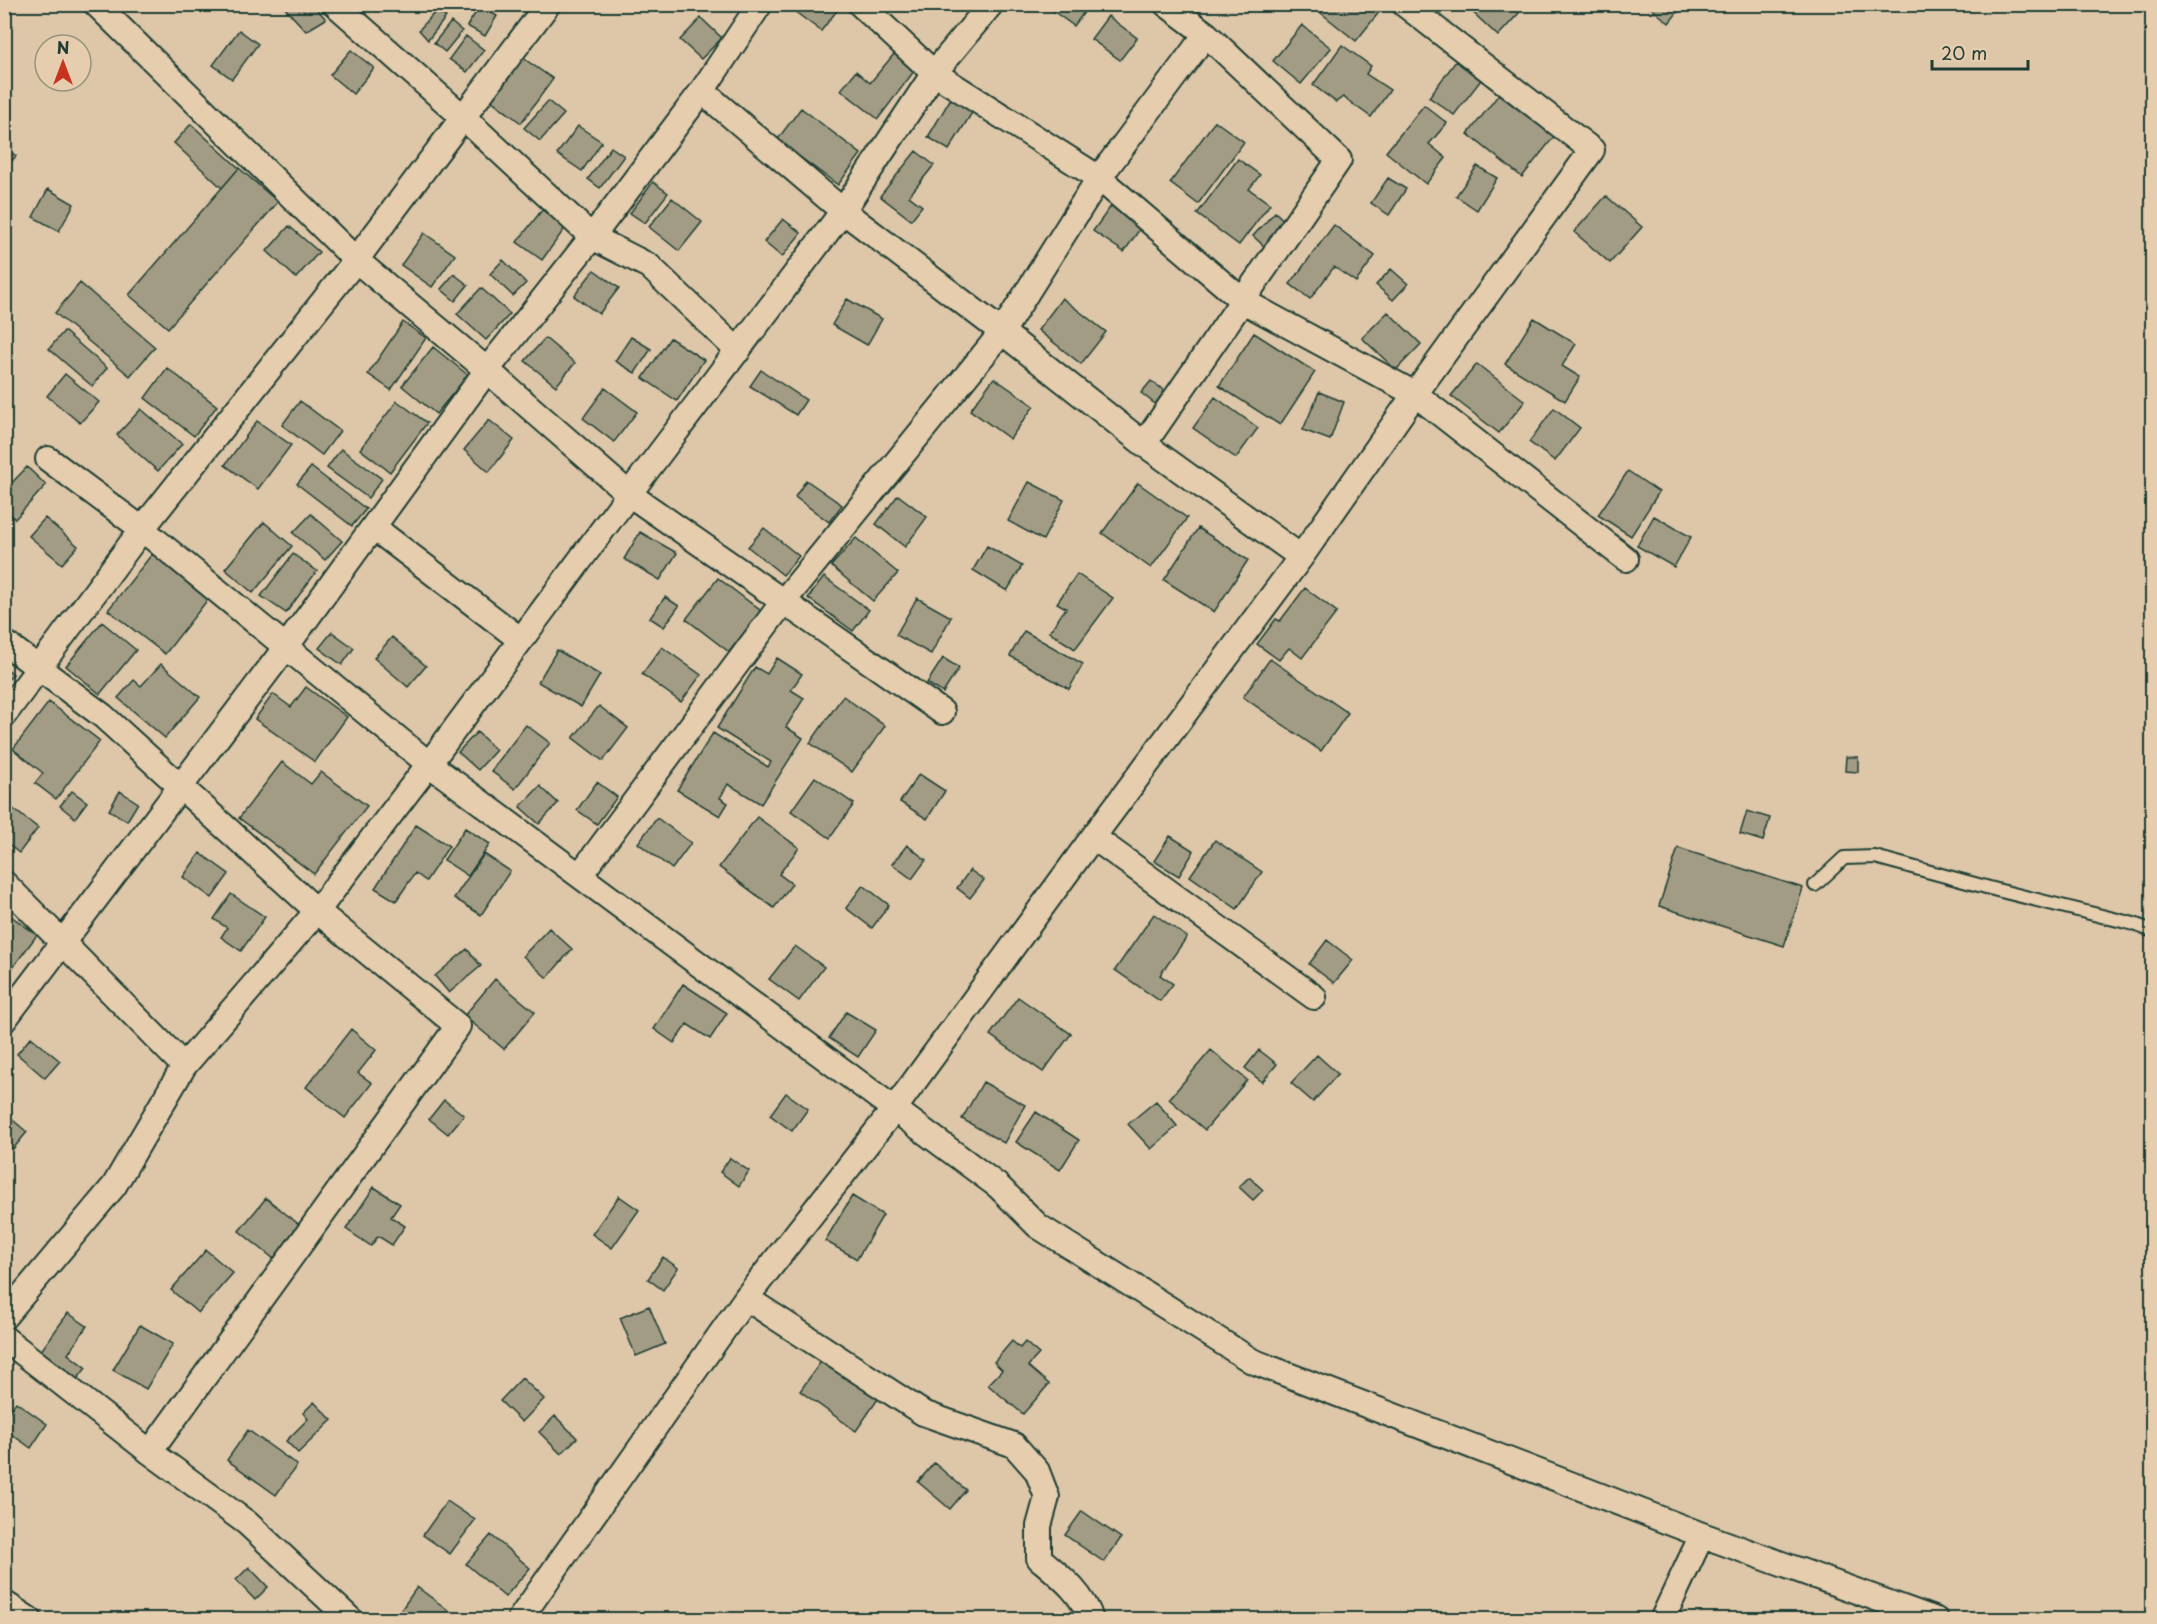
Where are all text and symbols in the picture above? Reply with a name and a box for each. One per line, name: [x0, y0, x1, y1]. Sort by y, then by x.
north arrow: [33, 33, 93, 93]
scale bar: [1932, 33, 2028, 71]
text: N: [57, 35, 69, 59]
text: 20 m: [1941, 39, 1987, 66]

